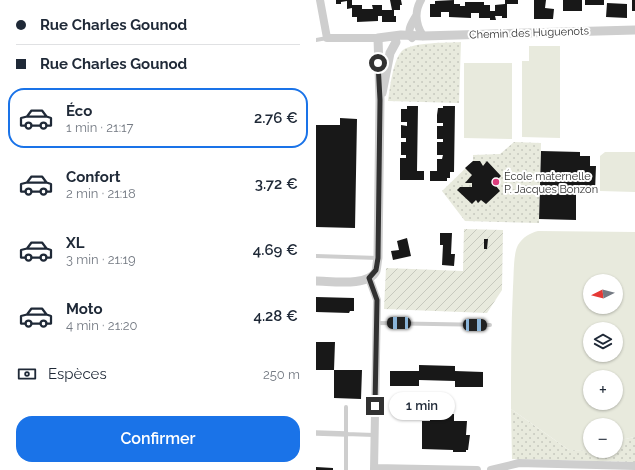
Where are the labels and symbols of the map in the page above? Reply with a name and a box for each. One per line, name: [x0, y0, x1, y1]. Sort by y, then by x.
street label: Chemin des Huguenots: [469, 24, 589, 42]
route start: [369, 54, 387, 72]
place label: École maternelle P. Jacques Bonzon: [504, 169, 598, 196]
marker: École maternelle P. Jacques Bonzon: [491, 177, 501, 187]
north arrow: [583, 274, 623, 314]
car: [387, 317, 411, 329]
car: [463, 319, 487, 331]
callout: 1 min: [389, 392, 455, 420]
route end: [366, 397, 384, 415]

